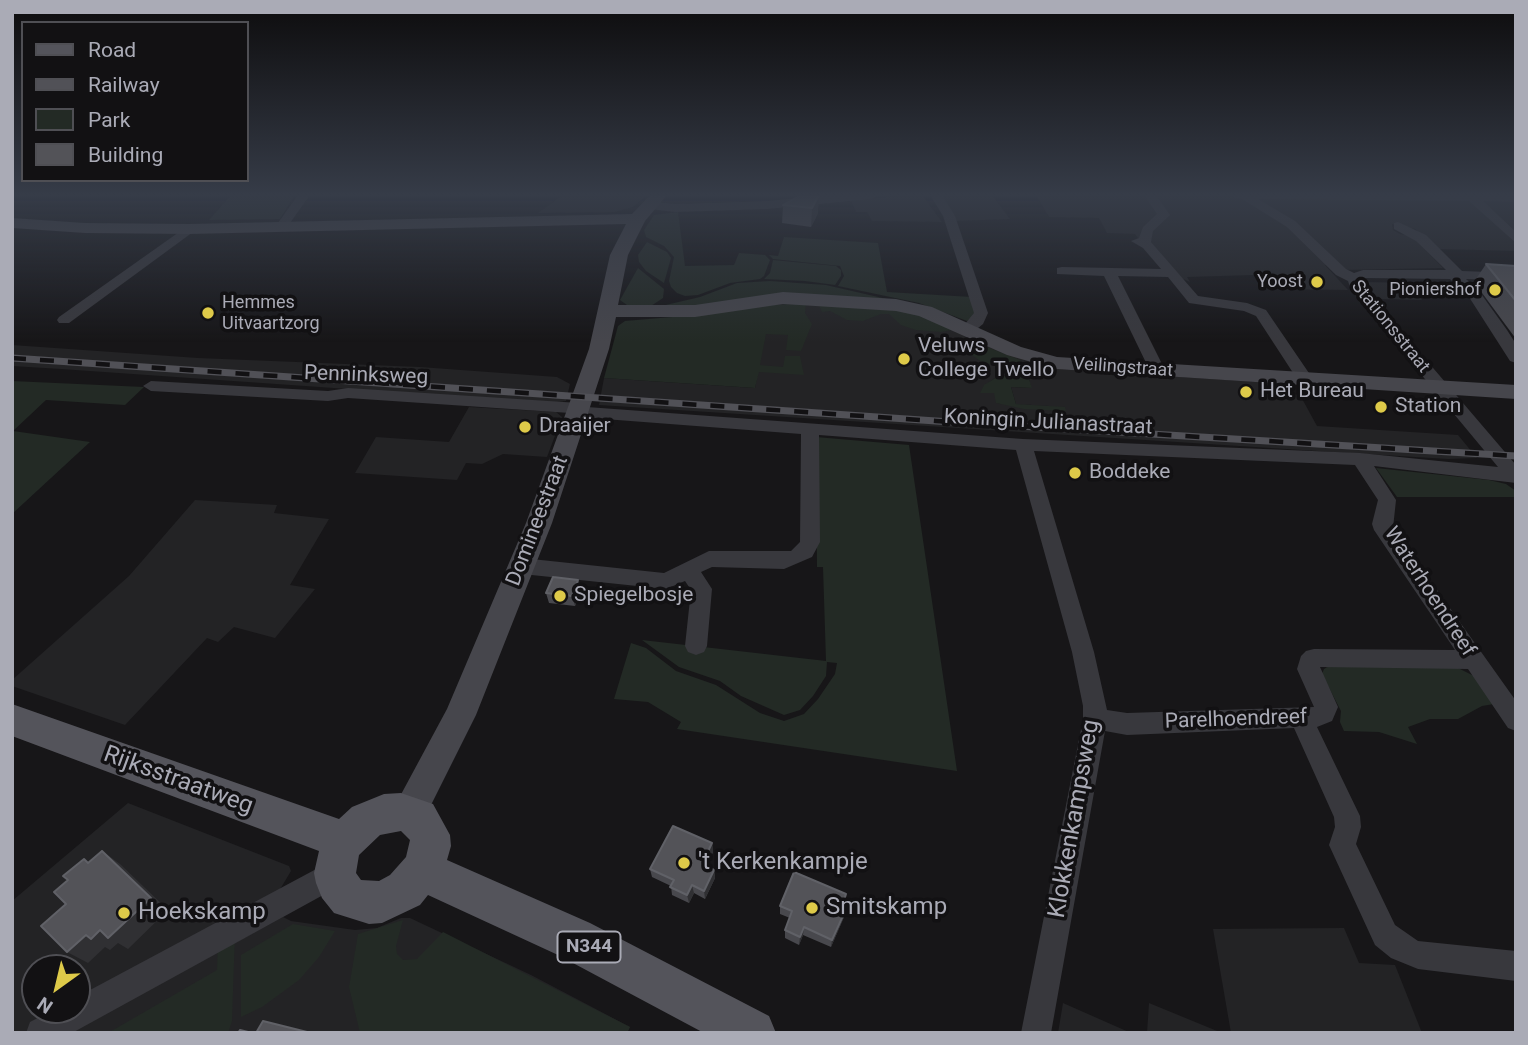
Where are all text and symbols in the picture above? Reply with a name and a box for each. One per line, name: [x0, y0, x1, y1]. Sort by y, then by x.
legend: [21, 21, 248, 182]
text: Road: [88, 38, 136, 62]
text: Railway: [88, 73, 160, 97]
text: Park: [88, 108, 130, 132]
text: Building: [88, 143, 163, 167]
place label: Yoost: [1257, 271, 1303, 293]
marker: Yoost: [1309, 274, 1325, 290]
street label: Stationsstraat: [1346, 276, 1434, 378]
place label: Pioniershof: [1389, 279, 1481, 301]
marker: Pioniershof: [1487, 282, 1503, 298]
place label: Hemmes Uitvaartzorg: [222, 292, 320, 334]
marker: Hemmes Uitvaartzorg: [200, 305, 216, 321]
place label: Veluws College Twello: [918, 334, 1054, 384]
marker: Veluws College Twello: [896, 351, 912, 367]
street label: Veilingstraat: [1072, 354, 1174, 382]
street label: Penninksweg: [303, 361, 429, 391]
place label: Het Bureau: [1260, 379, 1364, 405]
marker: Het Bureau: [1238, 384, 1254, 400]
place label: Station: [1395, 394, 1461, 420]
marker: Station: [1373, 399, 1389, 415]
street label: Koningin Julianastraat: [943, 405, 1153, 441]
place label: Draaijer: [539, 414, 611, 440]
marker: Draaijer: [517, 419, 533, 435]
street label: Domineestraat: [502, 452, 574, 590]
place label: Boddeke: [1089, 460, 1170, 486]
marker: Boddeke: [1067, 465, 1083, 481]
street label: Waterhoendreef: [1378, 522, 1480, 662]
place label: Spiegelbosje: [574, 583, 693, 609]
marker: Spiegelbosje: [552, 588, 568, 604]
street label: Parelhoendreef: [1164, 705, 1308, 735]
street label: Klokkenkampsweg: [1043, 718, 1107, 920]
street label: Rijksstraatweg: [99, 741, 257, 821]
place label: 't Kerkenkampje: [698, 849, 868, 877]
marker: 't Kerkenkampje: [676, 855, 692, 871]
place label: Smitskamp: [826, 894, 947, 922]
place label: Hoekskamp: [138, 899, 266, 927]
marker: Smitskamp: [804, 900, 820, 916]
marker: Hoekskamp: [116, 905, 132, 921]
road number: N344: [558, 931, 620, 962]
north arrow: [21, 954, 91, 1024]
text: N: [33, 992, 57, 1018]

